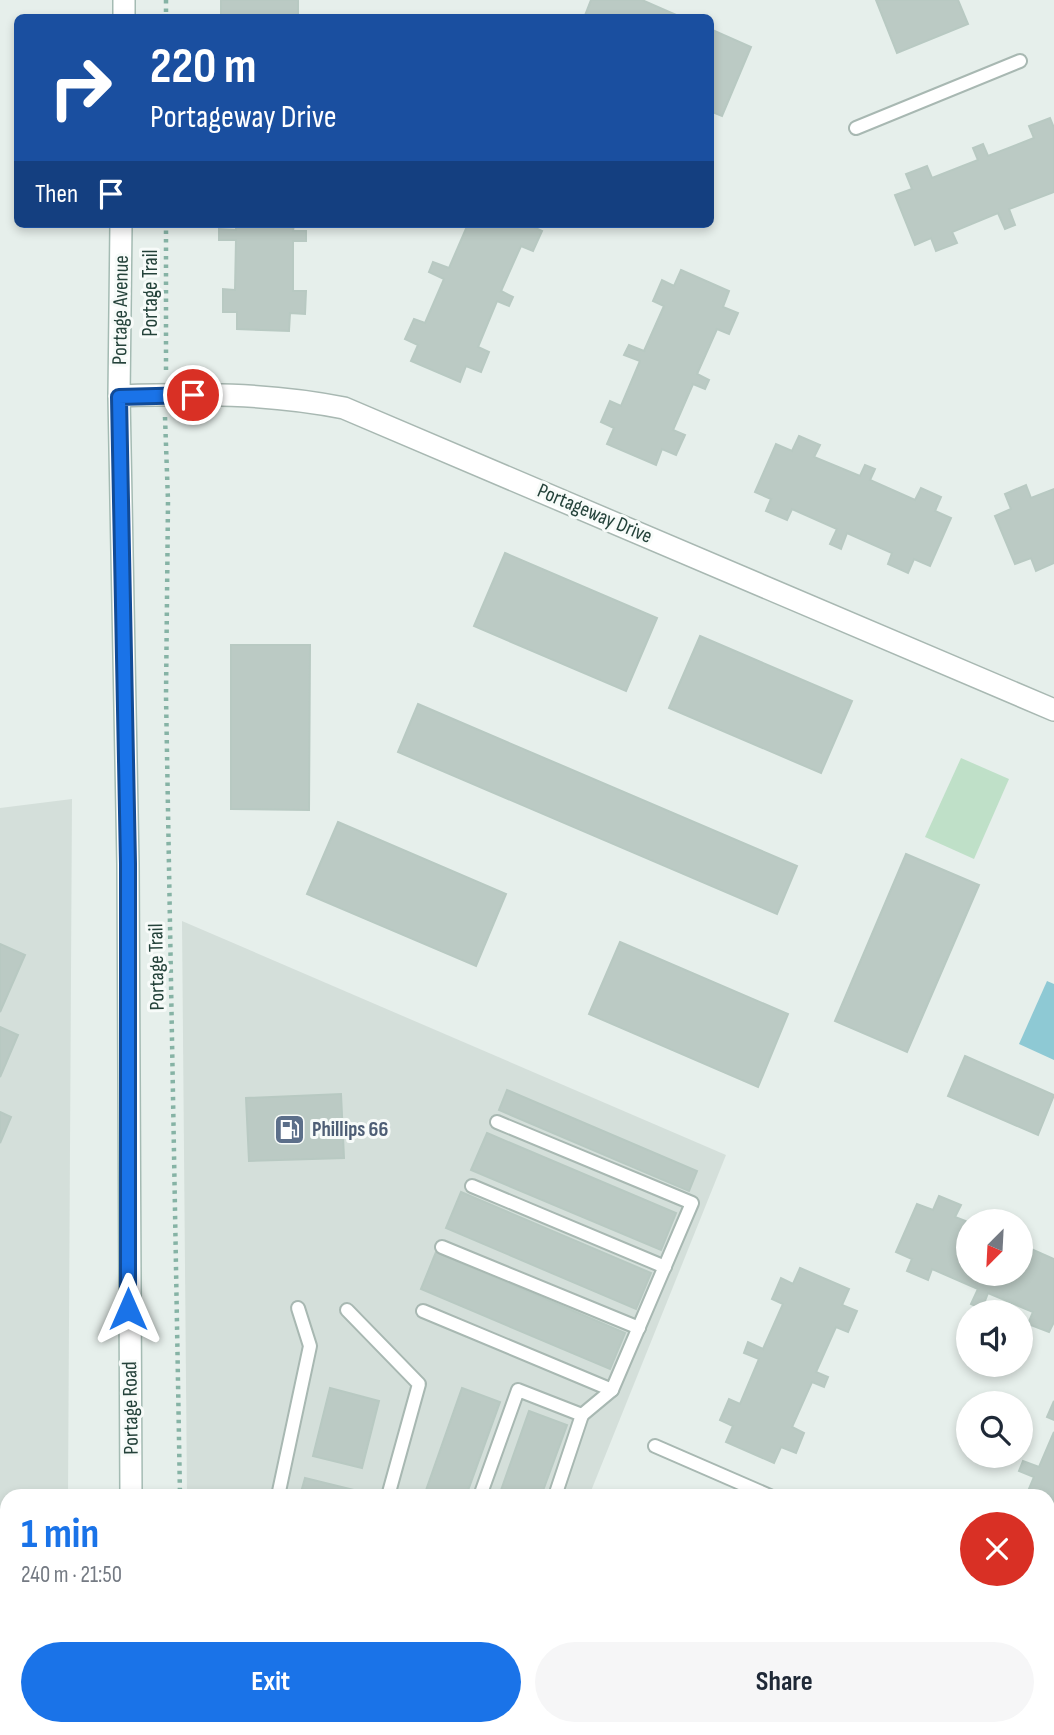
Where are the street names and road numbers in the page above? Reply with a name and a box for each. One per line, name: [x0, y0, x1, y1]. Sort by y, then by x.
street label: Portage Trail: [138, 250, 163, 336]
street label: Portage Avenue: [107, 255, 134, 365]
street label: Portageway Drive: [534, 478, 656, 549]
street label: Portage Trail: [143, 923, 170, 1011]
street label: Portage Road: [117, 1361, 144, 1455]

